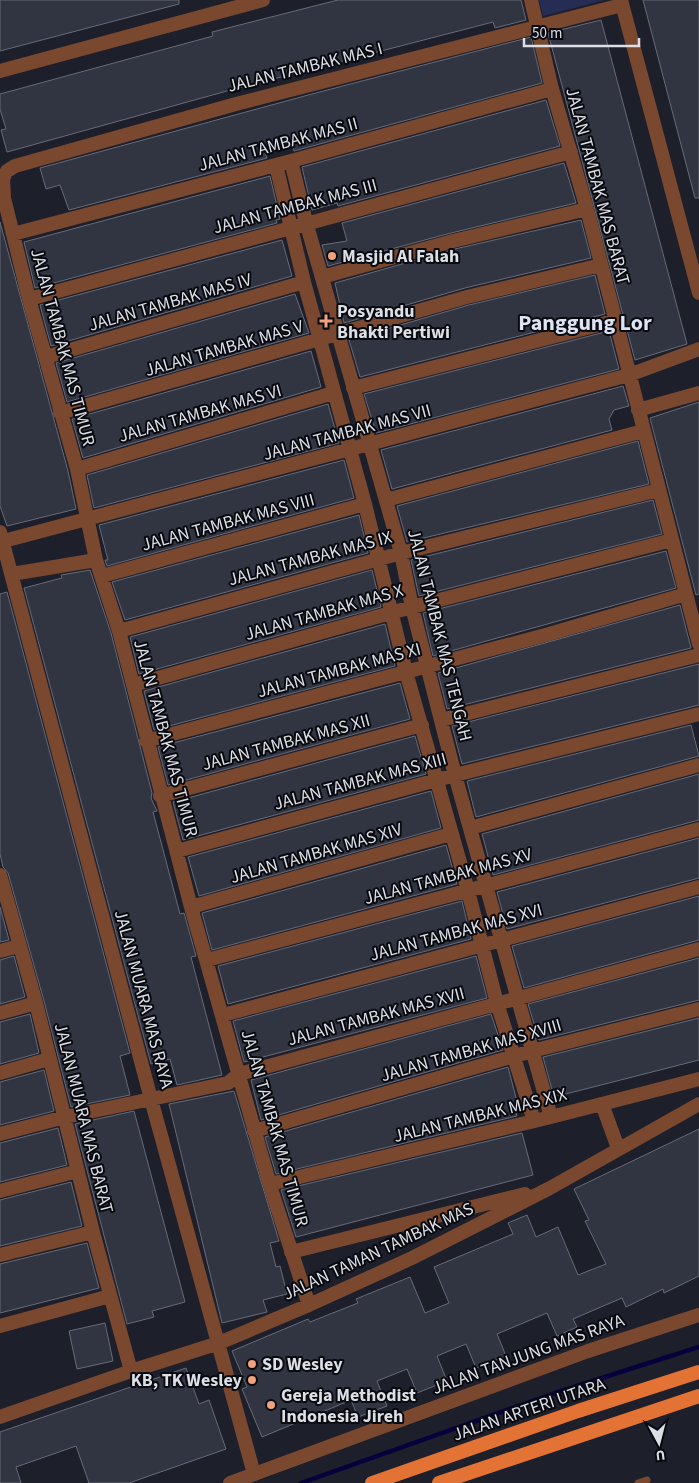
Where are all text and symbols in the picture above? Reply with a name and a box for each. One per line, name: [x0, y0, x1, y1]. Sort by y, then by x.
scale bar: [524, 15, 639, 47]
text: 50 m: [532, 23, 562, 44]
street label: JALAN TAMBAK MAS I: [225, 36, 385, 99]
street label: JALAN TAMBAK MAS BARAT: [559, 85, 636, 288]
street label: JALAN TAMBAK MAS II: [196, 111, 361, 178]
street label: JALAN TAMBAK MAS III: [210, 173, 380, 240]
place label: Masjid Al Falah: [342, 244, 459, 269]
street label: JALAN TAMBAK MAS TIMUR: [24, 245, 101, 449]
marker: Masjid Al Falah: [326, 250, 338, 262]
street label: JALAN TAMBAK MAS IV: [86, 267, 255, 338]
place label: Posyandu Bhakti Pertiwi: [337, 299, 450, 345]
district label: Panggung Lor: [518, 307, 652, 339]
street label: JALAN TAMBAK MAS V: [142, 314, 307, 383]
marker: Posyandu Bhakti Pertiwi: [319, 314, 333, 328]
street label: JALAN TAMBAK MAS VI: [116, 378, 285, 449]
street label: JALAN TAMBAK MAS VII: [260, 398, 434, 467]
street label: JALAN TAMBAK MAS VIII: [139, 487, 317, 558]
street label: JALAN TAMBAK MAS IX: [226, 525, 395, 592]
street label: JALAN TAMBAK MAS TENGAH: [401, 526, 478, 744]
street label: JALAN TAMBAK MAS X: [242, 578, 406, 647]
street label: JALAN TAMBAK MAS TIMUR: [127, 636, 204, 840]
street label: JALAN TAMBAK MAS XI: [255, 637, 424, 704]
street label: JALAN TAMBAK MAS XII: [199, 708, 373, 777]
street label: JALAN TAMBAK MAS XIII: [271, 746, 449, 817]
street label: JALAN TAMBAK MAS XIV: [227, 817, 406, 890]
street label: JALAN TAMBAK MAS XV: [361, 842, 536, 911]
street label: JALAN TAMBAK MAS XVI: [367, 897, 545, 968]
street label: JALAN MUARA MAS RAYA: [108, 907, 179, 1091]
street label: JALAN TAMBAK MAS XVII: [285, 981, 467, 1052]
street label: JALAN TAMBAK MAS XVIII: [378, 1013, 565, 1088]
street label: JALAN MUARA MAS BARAT: [48, 1021, 119, 1216]
street label: JALAN TAMBAK MAS TIMUR: [234, 1027, 315, 1230]
street label: JALAN TAMBAK MAS XIX: [391, 1082, 569, 1149]
street label: JALAN TAMAN TAMBAK MAS: [279, 1196, 478, 1307]
street label: JALAN TANJUNG MAS RAYA: [429, 1308, 628, 1401]
place label: SD Wesley: [262, 1352, 343, 1377]
marker: SD Wesley: [246, 1358, 258, 1370]
place label: KB, TK Wesley: [131, 1368, 243, 1393]
street label: JALAN ARTERI UTARA: [449, 1372, 609, 1447]
marker: KB, TK Wesley: [246, 1374, 258, 1386]
place label: Gereja Methodist Indonesia Jireh: [281, 1383, 416, 1429]
marker: Gereja Methodist Indonesia Jireh: [265, 1399, 277, 1411]
north arrow: [634, 1418, 684, 1468]
text: U: [655, 1444, 666, 1465]

